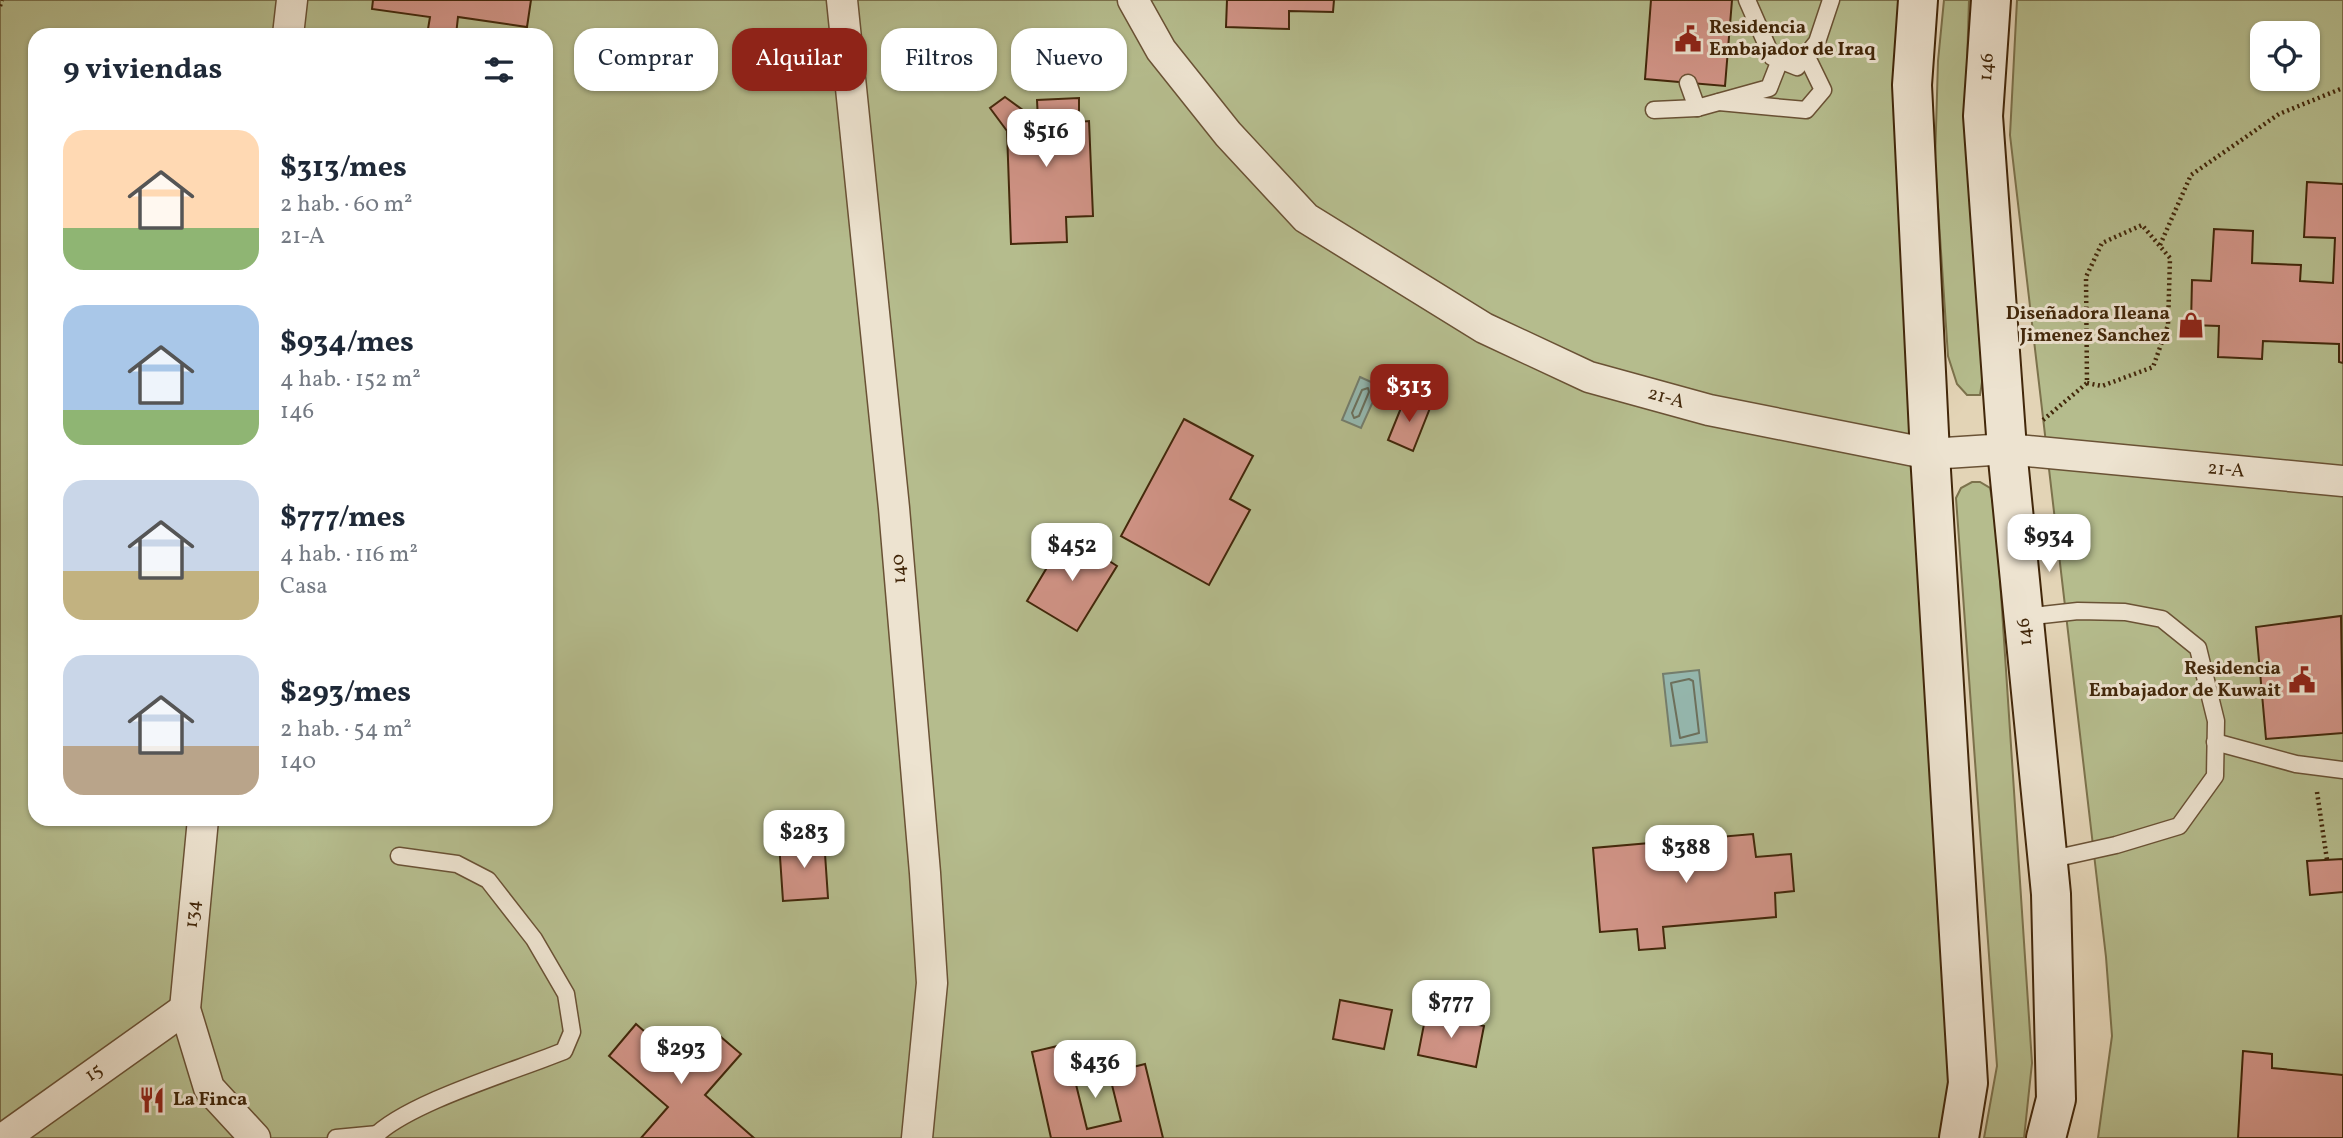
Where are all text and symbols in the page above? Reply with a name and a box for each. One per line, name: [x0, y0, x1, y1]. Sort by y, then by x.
place label: Residencia Embajador de Iraq: [1709, 15, 1876, 63]
map controls: [2250, 21, 2320, 91]
button: locate: [2250, 21, 2320, 91]
public building icon: Residencia Embajador de Iraq: [1673, 24, 1703, 54]
chip: Comprar: [574, 28, 718, 91]
chip: Alquilar: [732, 28, 867, 91]
chip: Filtros: [881, 28, 997, 91]
chip: Nuevo: [1011, 28, 1127, 91]
text: 9 viviendas: [63, 49, 222, 91]
icon: filters: [480, 51, 518, 89]
street label: 146: [1973, 52, 2001, 82]
pin: $516: [1005, 110, 1087, 169]
text: $516: [1023, 116, 1069, 148]
text: $313/mes: [280, 147, 407, 189]
icon: home: [119, 158, 203, 242]
text: 2 hab. · 60 m²: [280, 189, 413, 221]
text: 21-A: [280, 221, 325, 253]
place label: Diseñadora Ileana Jimenez Sanchez: [2006, 301, 2170, 349]
shop icon: Diseñadora Ileana Jimenez Sanchez: [2176, 310, 2206, 340]
text: $934/mes: [280, 322, 414, 364]
icon: home: [119, 333, 203, 417]
text: 4 hab. · 152 m²: [280, 364, 421, 396]
pin: $313: [1368, 364, 1450, 424]
text: $313: [1386, 371, 1432, 403]
street label: 21-A: [1645, 380, 1687, 416]
text: 146: [280, 396, 314, 428]
street label: 21-A: [2206, 455, 2246, 485]
text: $777/mes: [280, 497, 406, 539]
icon: home: [119, 508, 203, 592]
pin: $934: [2008, 514, 2090, 574]
text: $934: [2024, 521, 2074, 553]
pin: $452: [1031, 524, 1113, 583]
text: $452: [1047, 530, 1097, 562]
text: 4 hab. · 116 m²: [280, 539, 418, 571]
street label: 140: [885, 553, 913, 585]
text: Casa: [280, 571, 328, 603]
street label: 146: [2011, 617, 2039, 647]
place label: Residencia Embajador de Kuwait: [2089, 656, 2281, 704]
public building icon: Residencia Embajador de Kuwait: [2287, 665, 2317, 695]
text: $293/mes: [280, 672, 411, 714]
icon: home: [119, 683, 203, 767]
text: 2 hab. · 54 m²: [280, 714, 412, 746]
text: 140: [280, 746, 316, 778]
pin: $283: [763, 810, 845, 870]
text: $283: [779, 817, 829, 849]
pin: $388: [1645, 826, 1727, 885]
text: $388: [1661, 832, 1711, 864]
street label: 134: [179, 898, 207, 930]
pin: $777: [1410, 981, 1492, 1040]
text: $777: [1428, 987, 1474, 1019]
pin: $293: [640, 1026, 722, 1086]
text: $293: [657, 1033, 705, 1065]
pin: $436: [1054, 1040, 1136, 1100]
text: $436: [1070, 1047, 1120, 1079]
street label: 15: [80, 1058, 108, 1088]
restaurant icon: La Finca: [137, 1085, 167, 1115]
place label: La Finca: [173, 1087, 247, 1113]

